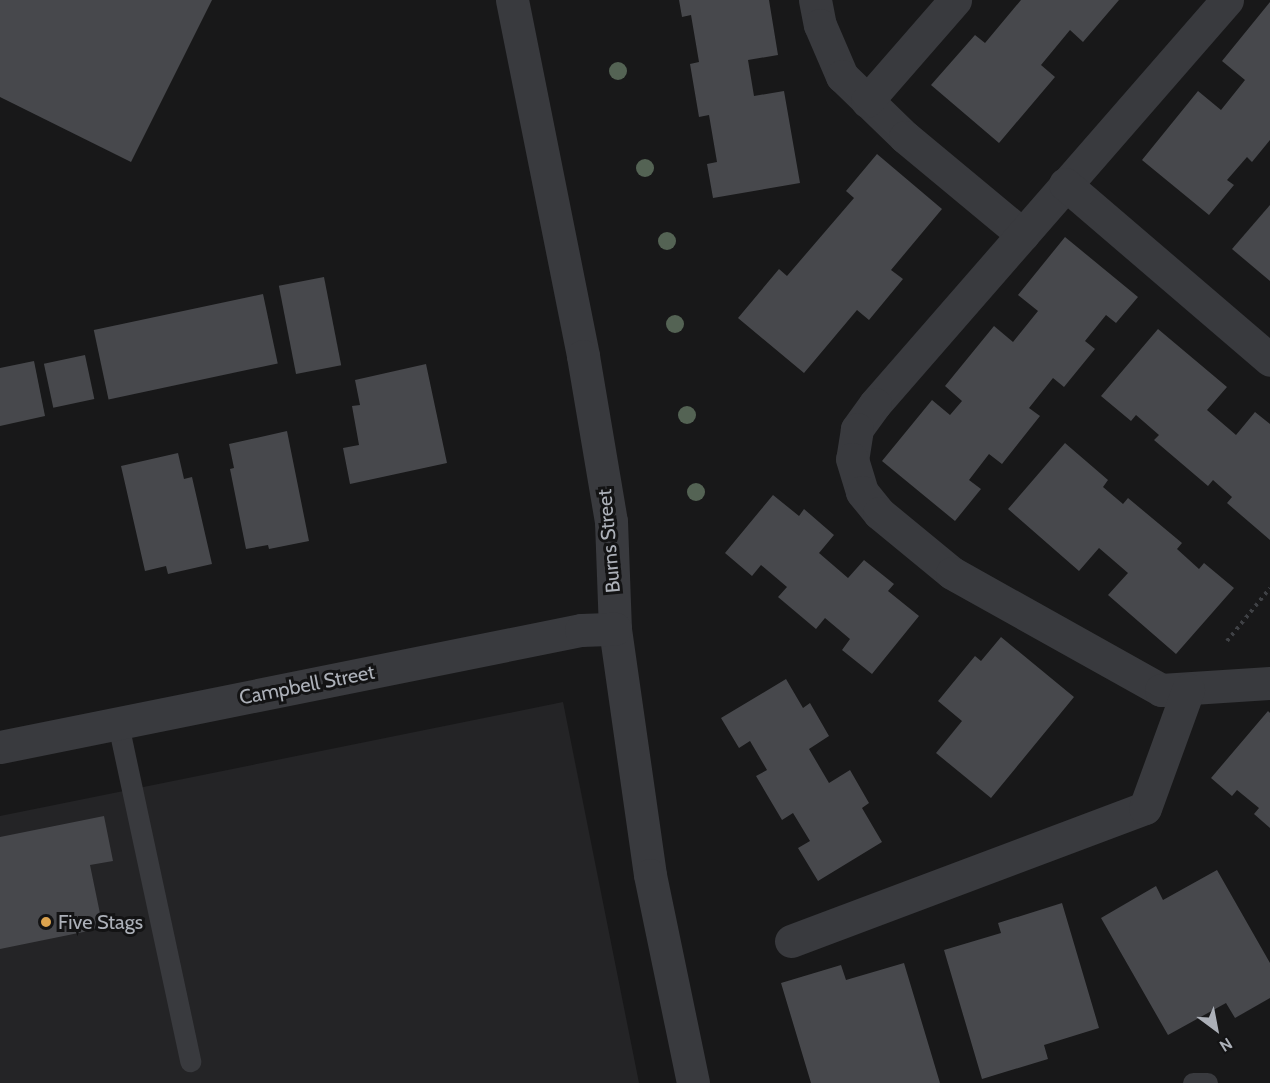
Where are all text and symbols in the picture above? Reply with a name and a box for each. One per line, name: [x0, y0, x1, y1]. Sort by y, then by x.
street label: Burns Street: [593, 488, 625, 594]
street label: Campbell Street: [237, 660, 377, 710]
place label: Five Stags: [58, 910, 143, 934]
marker: Five Stags: [39, 915, 53, 929]
north arrow: [1186, 999, 1246, 1059]
text: N: [1216, 1034, 1236, 1056]

